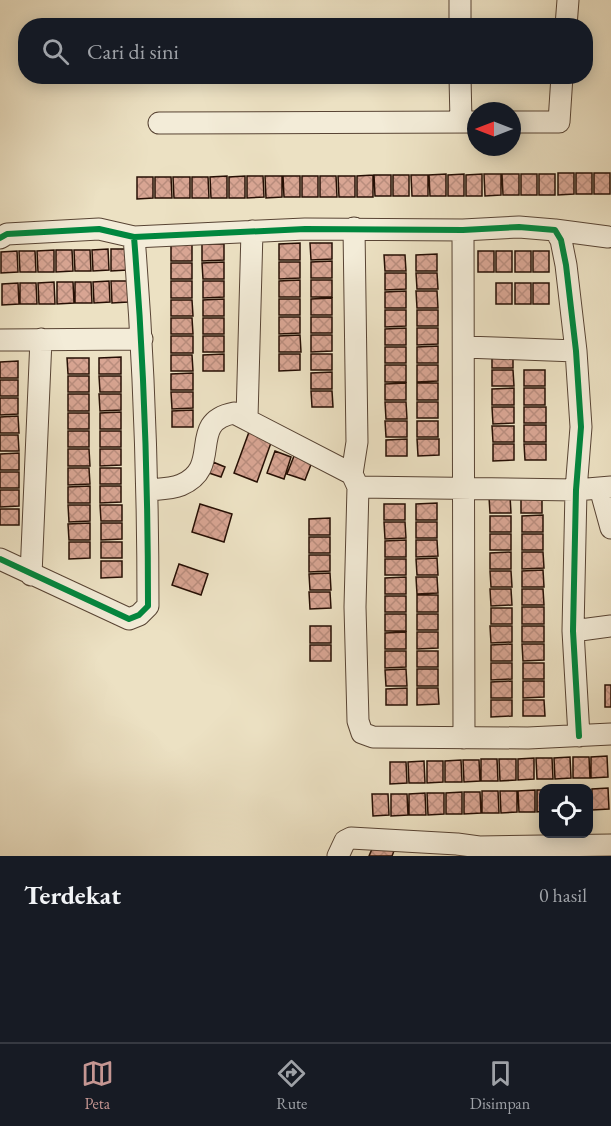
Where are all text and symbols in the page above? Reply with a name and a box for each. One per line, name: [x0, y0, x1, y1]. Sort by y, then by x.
search box: [18, 18, 593, 84]
icon: search: [39, 35, 72, 68]
text: Cari di sini: [87, 37, 179, 66]
north arrow: [467, 102, 521, 156]
map controls: [539, 784, 593, 838]
button: locate: [539, 784, 593, 838]
text: Terdekat: [24, 878, 121, 912]
text: 0 hasil: [539, 882, 587, 908]
tab: Peta: [81, 1057, 114, 1114]
tab: Rute: [275, 1057, 308, 1114]
tab: Disimpan: [470, 1057, 530, 1114]

